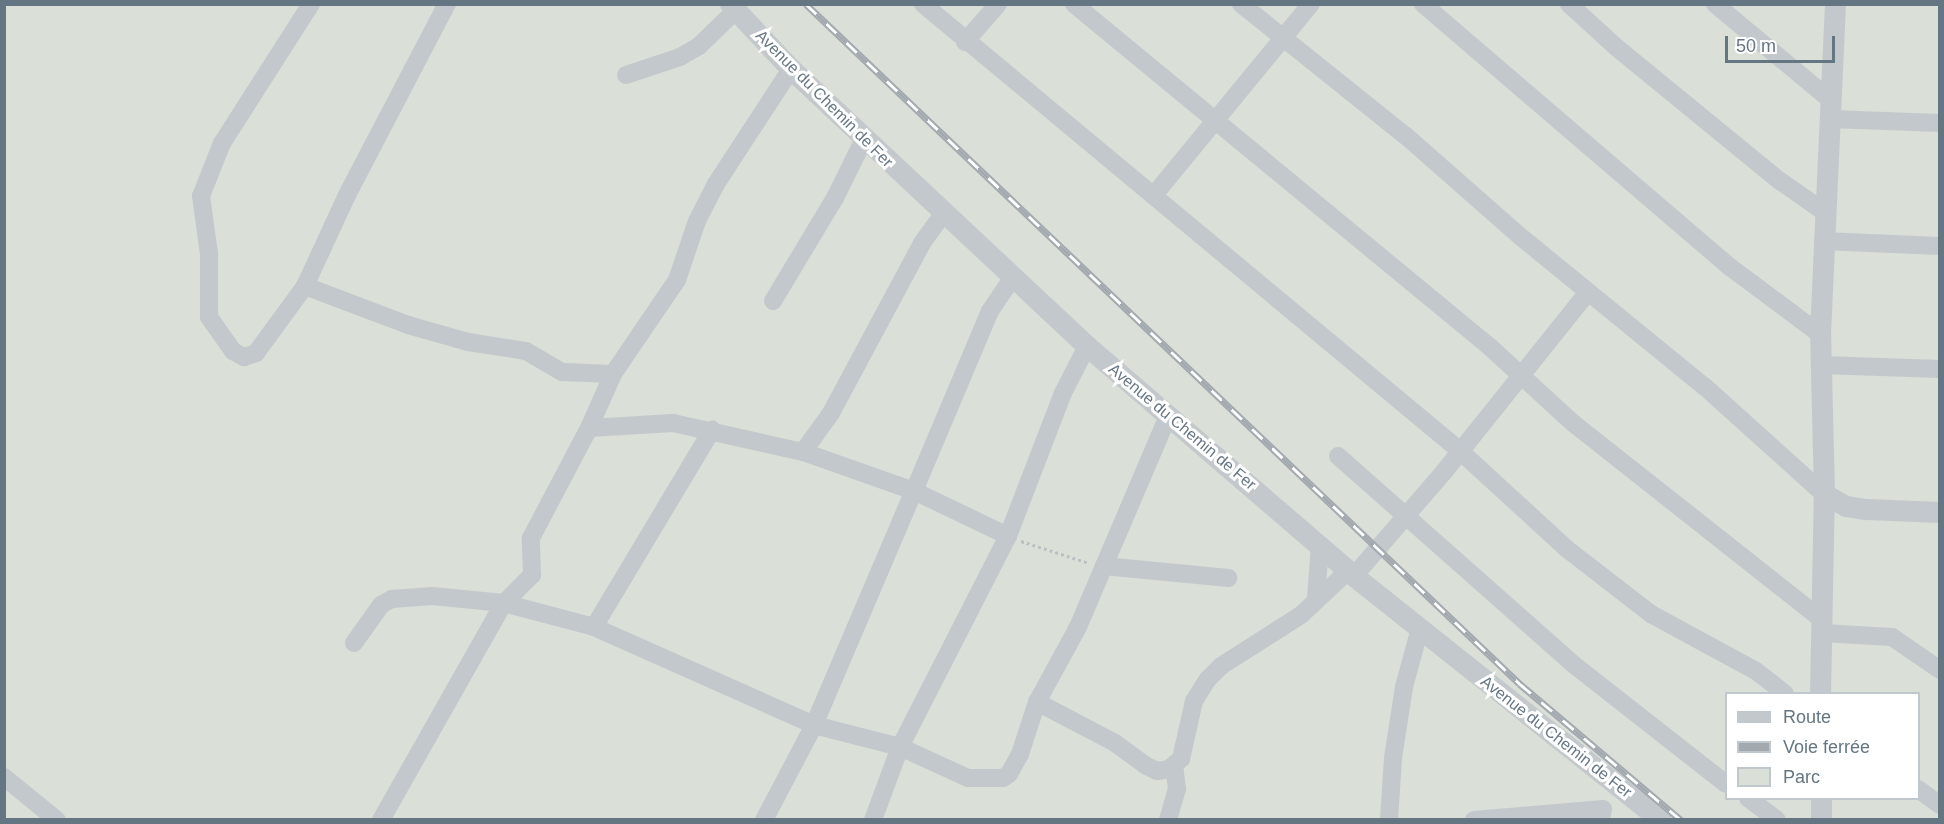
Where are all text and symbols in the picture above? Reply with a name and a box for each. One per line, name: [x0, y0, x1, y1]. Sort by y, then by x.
scale bar: [1728, 24, 1838, 62]
street label: Avenue du Chemin de Fer: [751, 26, 897, 172]
text: 50 m: [1736, 36, 1776, 56]
street label: Avenue du Chemin de Fer: [1104, 360, 1260, 494]
street label: Avenue du Chemin de Fer: [1477, 672, 1635, 802]
legend: [1725, 692, 1920, 800]
text: Route: [1783, 707, 1831, 727]
text: Voie ferrée: [1783, 737, 1870, 757]
text: Parc: [1783, 767, 1820, 787]

